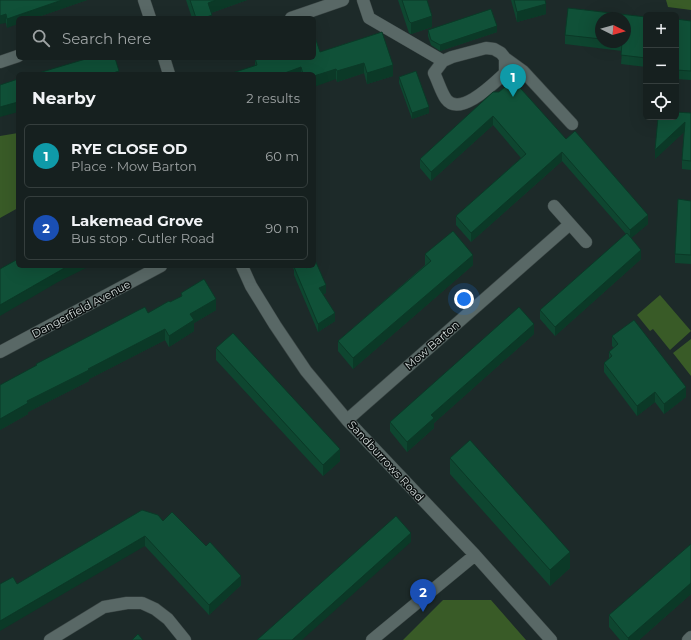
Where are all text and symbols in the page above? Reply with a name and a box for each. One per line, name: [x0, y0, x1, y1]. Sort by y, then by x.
north arrow: [595, 12, 631, 48]
map controls: [643, 12, 679, 120]
button: +: [643, 12, 679, 48]
search box: [16, 16, 316, 60]
icon: search: [30, 27, 52, 49]
text: Search here: [62, 29, 151, 48]
button: −: [643, 48, 679, 84]
pin: 1: [500, 64, 526, 97]
button: locate: [643, 84, 679, 120]
text: Nearby: [32, 88, 96, 108]
text: 2 results: [246, 90, 300, 106]
text: RYE CLOSE OD: [71, 139, 188, 158]
text: 1: [43, 148, 49, 164]
text: 60 m: [265, 148, 299, 164]
text: Place · Mow Barton: [71, 158, 197, 174]
text: Lakemead Grove: [71, 211, 203, 230]
text: 2: [42, 220, 50, 236]
text: 90 m: [265, 220, 299, 236]
text: Bus stop · Cutler Road: [71, 230, 215, 246]
street label: Dangerfield Avenue: [29, 277, 133, 341]
your location: [454, 289, 474, 309]
street label: Mow Barton: [402, 317, 462, 373]
street label: Sandburrows Road: [345, 418, 427, 504]
pin: 2: [410, 579, 436, 612]

